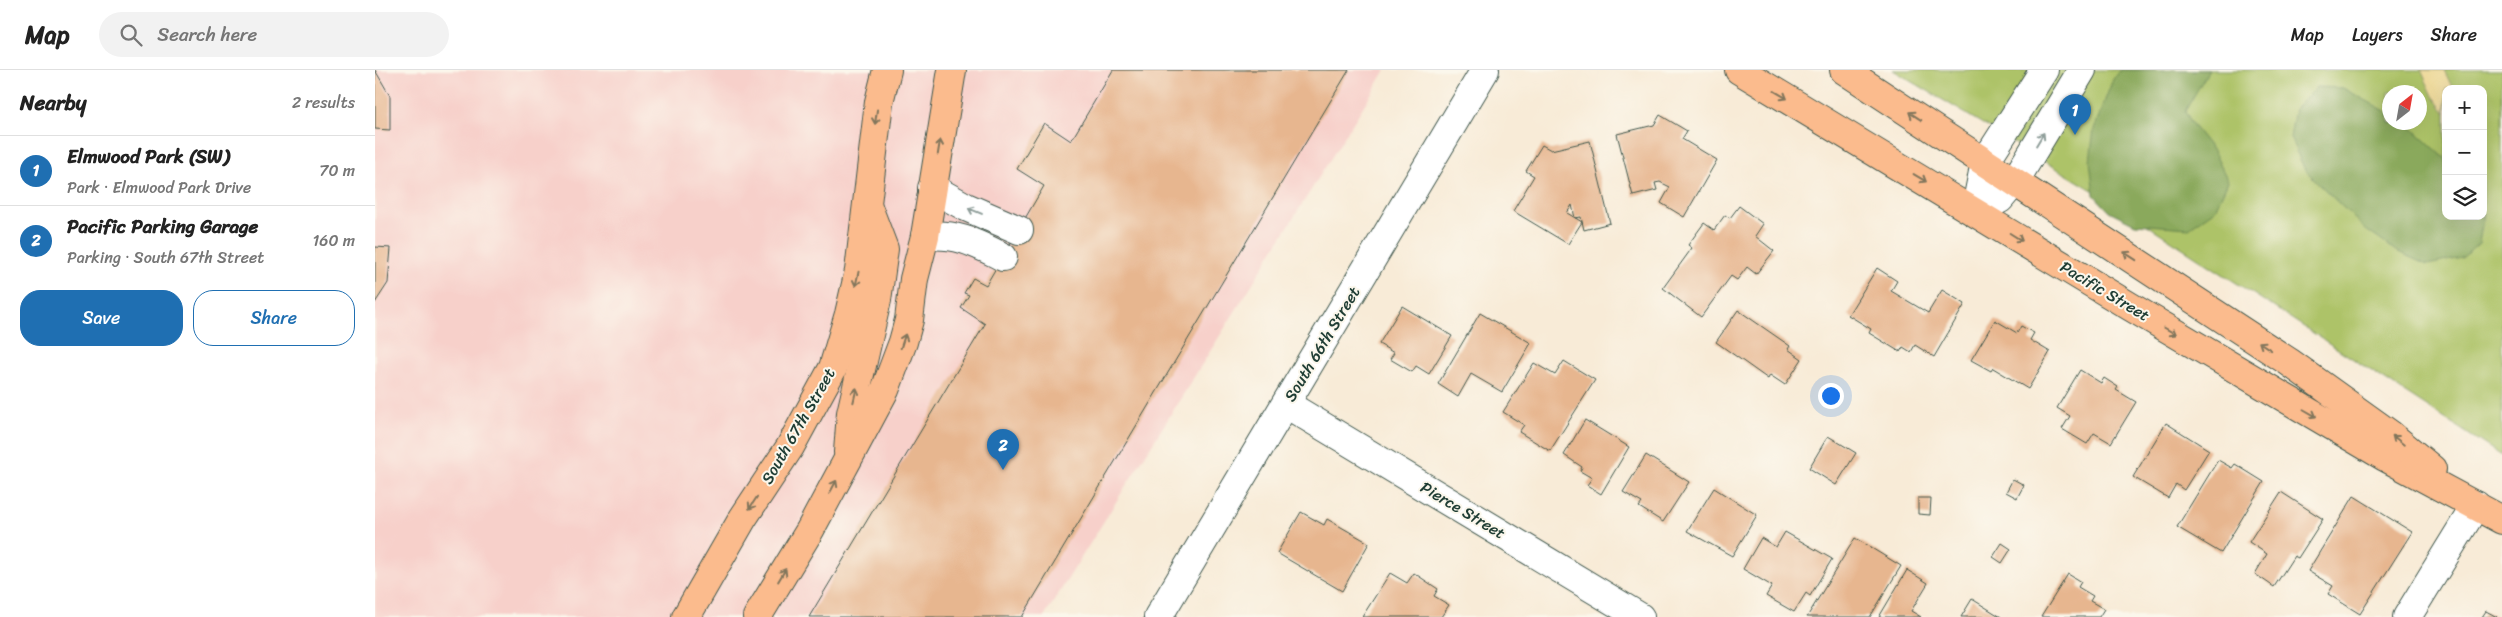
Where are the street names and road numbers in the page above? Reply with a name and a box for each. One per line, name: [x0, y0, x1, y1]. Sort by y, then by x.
street label: Pacific Street: [2054, 253, 2156, 329]
street label: South 66th Street: [1276, 281, 1368, 407]
street label: South 67th Street: [753, 362, 843, 490]
street label: Pierce Street: [1415, 473, 1511, 547]

